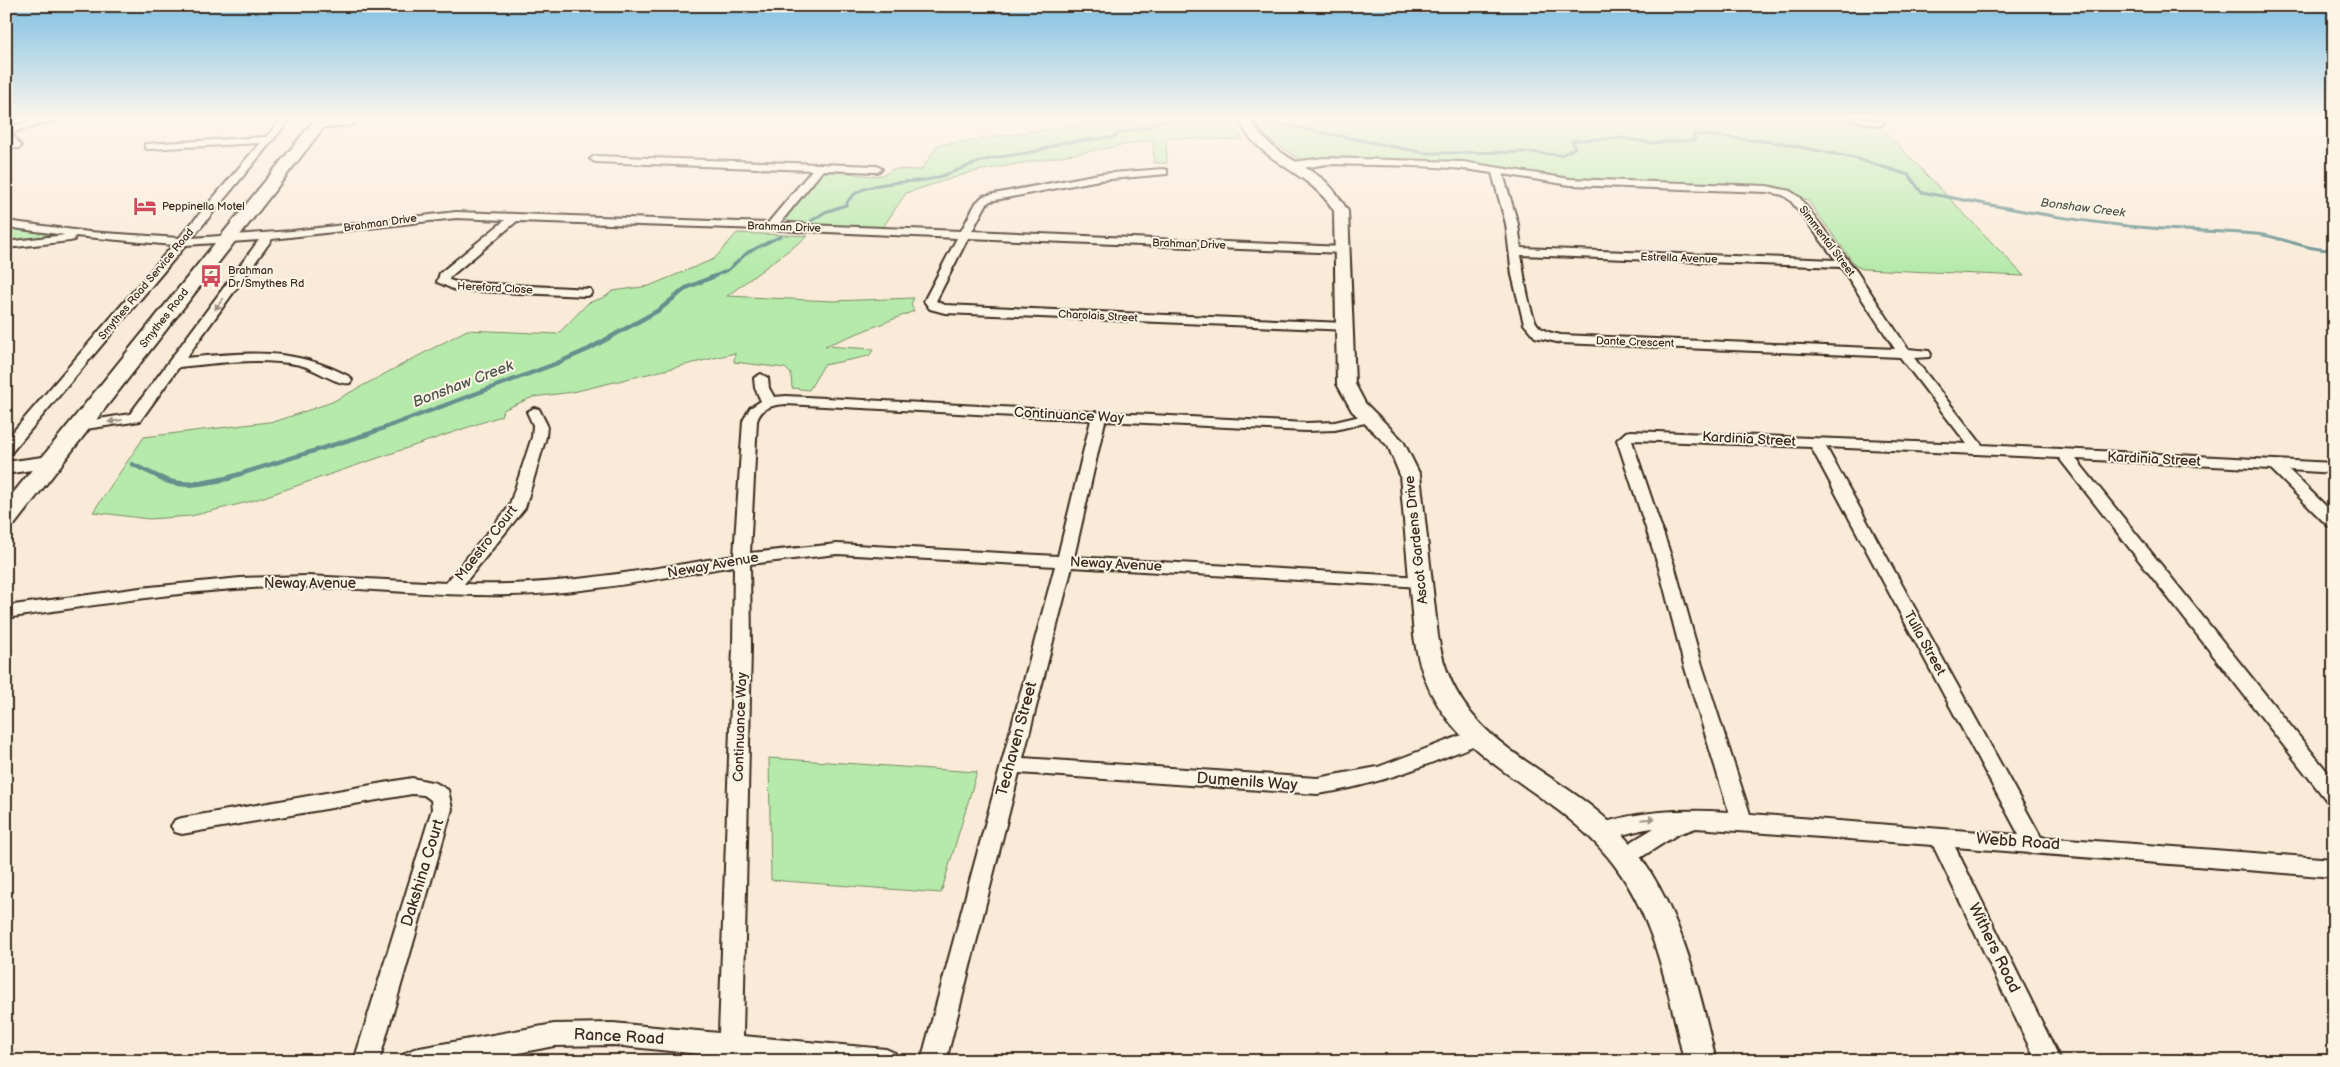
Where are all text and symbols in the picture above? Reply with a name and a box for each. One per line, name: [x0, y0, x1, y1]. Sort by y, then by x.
hotel icon: Peppinella Motel: [132, 193, 158, 219]
water label: Bonshaw Creek: [2040, 195, 2127, 221]
place label: Peppinella Motel: [162, 200, 245, 213]
street label: Simmental Street: [1796, 203, 1858, 279]
street label: Brahman Drive: [342, 211, 418, 235]
street label: Brahman Drive: [747, 219, 822, 235]
street label: Smythes Road Service Road: [95, 226, 197, 342]
street label: Brahman Drive: [1152, 236, 1227, 252]
street label: Estrella Avenue: [1640, 250, 1718, 266]
bus stop icon: Brahman Dr/Smythes Rd: [198, 263, 224, 289]
place label: Brahman Dr/Smythes Rd: [228, 264, 304, 290]
street label: Hereford Close: [457, 280, 534, 296]
street label: Smythes Road: [137, 286, 191, 350]
one-way arrow: [213, 297, 224, 310]
street label: Charolais Street: [1058, 307, 1139, 325]
street label: Dante Crescent: [1596, 334, 1675, 350]
water label: Bonshaw Creek: [410, 356, 517, 412]
street label: Continuance Way: [1014, 404, 1125, 426]
one-way arrow: [106, 417, 122, 425]
street label: Kardinia Street: [1702, 428, 1797, 450]
street label: Kardinia Street: [2107, 448, 2202, 470]
street label: Ascot Gardens Drive: [1401, 475, 1431, 605]
street label: Maestro Court: [451, 501, 521, 584]
street label: Neway Avenue: [666, 549, 760, 581]
street label: Neway Avenue: [1070, 553, 1162, 575]
street label: Neway Avenue: [264, 575, 356, 592]
street label: Tulla Street: [1900, 608, 1950, 679]
street label: Continuance Way: [730, 671, 750, 782]
street label: Techaven Street: [993, 680, 1041, 798]
street label: Dumenils Way: [1196, 769, 1299, 795]
one-way arrow: [1640, 815, 1656, 823]
street label: Dakshina Court: [398, 817, 448, 929]
street label: Webb Road: [1975, 830, 2061, 854]
street label: Withers Road: [1964, 900, 2024, 996]
street label: Rance Road: [573, 1025, 665, 1049]

